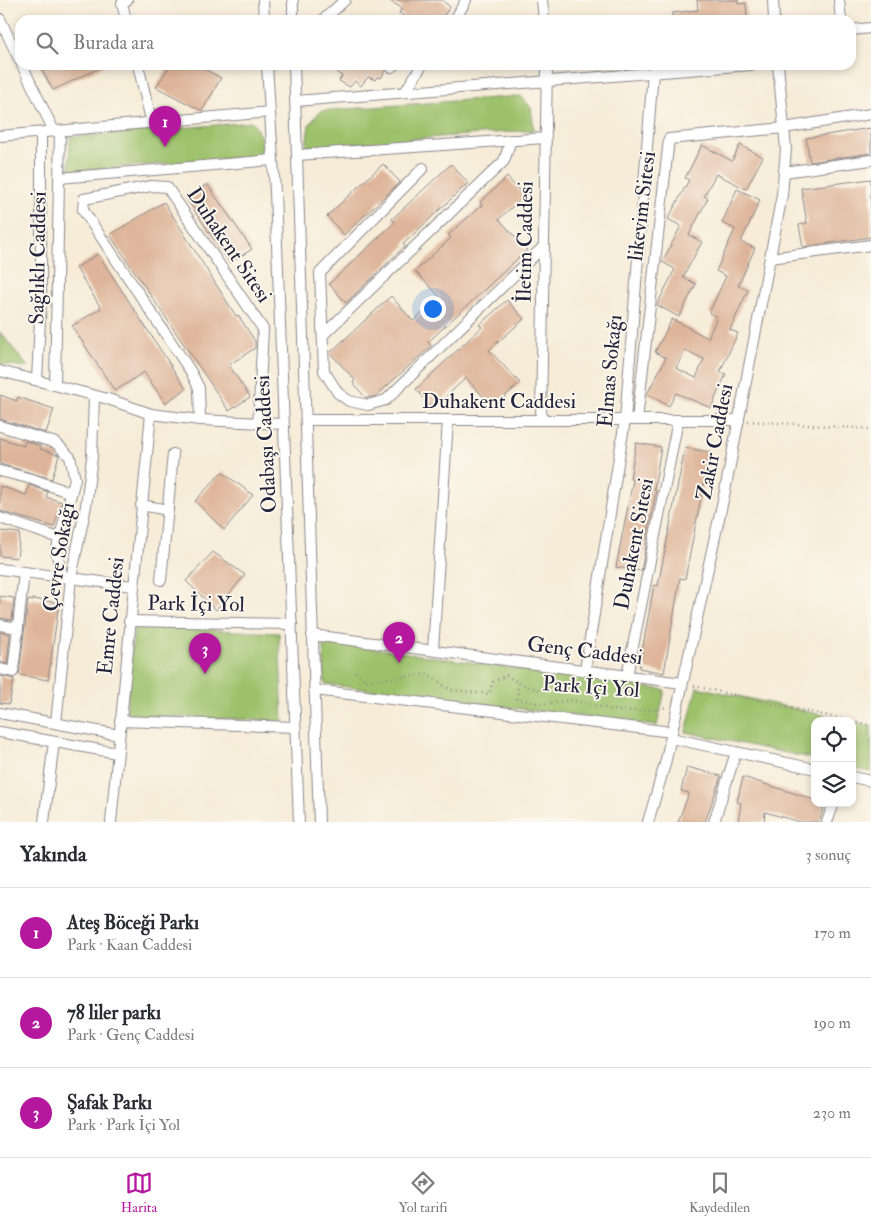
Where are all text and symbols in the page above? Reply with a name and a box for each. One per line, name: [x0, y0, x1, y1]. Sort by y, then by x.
search box: [15, 15, 856, 70]
icon: search: [33, 29, 61, 57]
text: Burada ara: [73, 31, 154, 55]
pin: 1: [149, 106, 181, 147]
street label: likevim Sitesi: [622, 149, 662, 262]
street label: İletim Caddesi: [510, 180, 540, 303]
street label: Duhakent Sitesi: [180, 182, 278, 308]
street label: Sağlıklı Caddesi: [23, 191, 53, 325]
your location: [420, 296, 446, 322]
street label: Elmas Sokağı: [592, 313, 628, 429]
street label: Odabaşı Caddesi: [249, 374, 283, 514]
street label: Zakir Caddesi: [690, 381, 740, 503]
street label: Duhakent Caddesi: [422, 388, 577, 415]
street label: Duhakent Sitesi: [608, 475, 660, 612]
street label: Çevre Sokağı: [37, 500, 81, 614]
street label: Emre Caddesi: [91, 555, 131, 676]
street label: Park İçi Yol: [147, 590, 246, 618]
pin: 2: [383, 622, 415, 663]
street label: Genç Caddesi: [526, 631, 645, 672]
pin: 3: [189, 633, 221, 674]
street label: Park İçi Yol: [541, 670, 641, 704]
map controls: [811, 717, 856, 807]
button: locate: [811, 717, 856, 762]
button: layers: [811, 762, 856, 807]
text: Yakında: [20, 841, 87, 868]
text: 3 sonuç: [805, 845, 851, 865]
text: Ateş Böceği Parkı: [67, 911, 199, 935]
text: 1: [33, 923, 39, 943]
text: 170 m: [814, 923, 851, 943]
text: Park · Kaan Caddesi: [67, 935, 192, 955]
text: 78 liler parkı: [67, 1001, 161, 1025]
text: 2: [32, 1013, 40, 1033]
text: 190 m: [813, 1013, 851, 1033]
text: Park · Genç Caddesi: [67, 1025, 195, 1045]
text: Şafak Parkı: [67, 1091, 152, 1115]
text: 3: [33, 1103, 39, 1123]
text: 230 m: [813, 1103, 851, 1123]
text: Park · Park İçi Yol: [67, 1115, 180, 1135]
tab: Harita: [121, 1169, 157, 1216]
tab: Yol tarifi: [399, 1169, 448, 1216]
tab: Kaydedilen: [689, 1169, 750, 1216]

